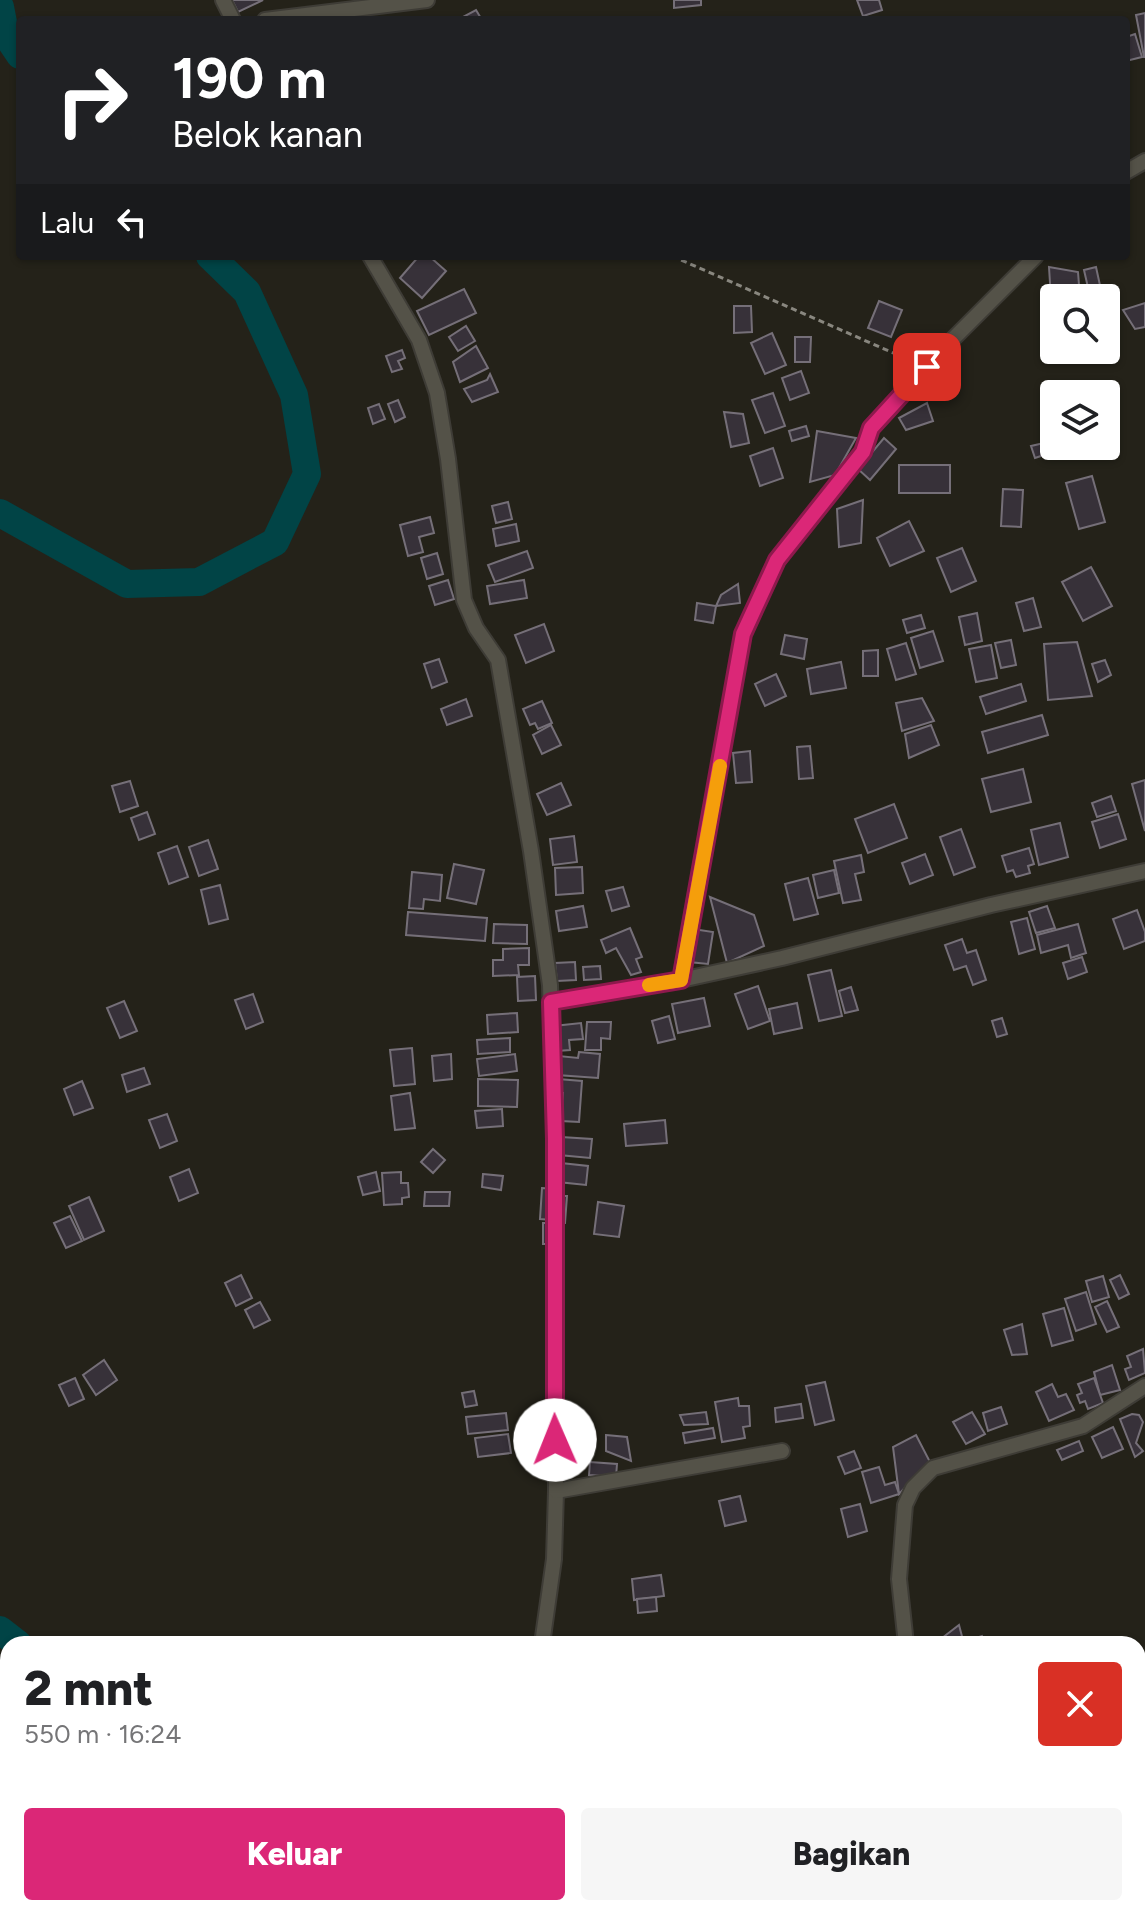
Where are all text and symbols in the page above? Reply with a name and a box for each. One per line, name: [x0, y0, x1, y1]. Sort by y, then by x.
text: 190 m: [172, 45, 327, 112]
icon: right: [40, 48, 144, 152]
text: Belok kanan: [172, 113, 363, 156]
icon: left: [110, 200, 154, 244]
text: Lalu: [40, 204, 94, 241]
map controls: [1040, 284, 1120, 460]
button: search: [1040, 284, 1120, 364]
pin: [893, 333, 961, 401]
icon: arrive: [905, 345, 949, 389]
button: layers: [1040, 380, 1120, 460]
position arrow: [513, 1398, 597, 1482]
text: 2 mnt: [24, 1659, 153, 1717]
button: close: [1038, 1662, 1122, 1746]
text: 550 m · 16:24: [24, 1718, 181, 1750]
button: Keluar: [24, 1808, 565, 1900]
button: Bagikan: [581, 1808, 1122, 1900]

